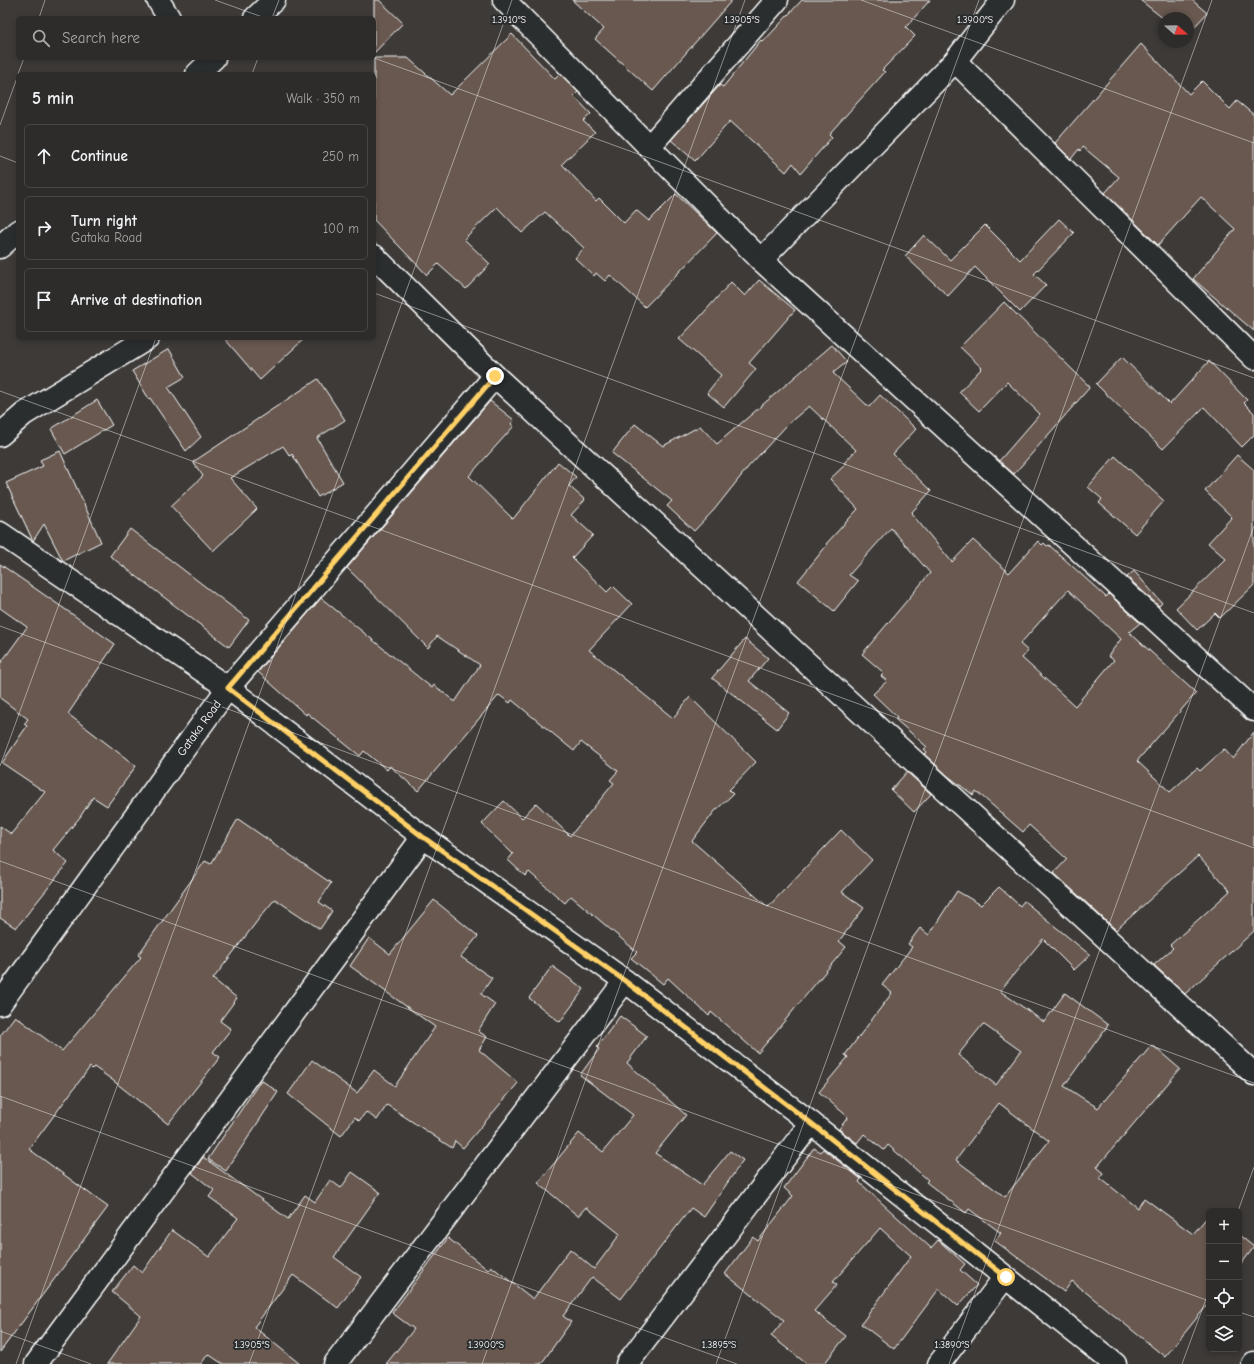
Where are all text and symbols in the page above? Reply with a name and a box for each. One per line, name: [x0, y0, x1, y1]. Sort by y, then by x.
north arrow: [1158, 12, 1194, 48]
text: 1.3910°S: [492, 14, 526, 26]
text: 1.3905°S: [724, 14, 760, 26]
text: 1.3900°S: [957, 14, 993, 26]
search box: [16, 16, 376, 60]
icon: search: [30, 27, 52, 49]
text: Search here: [62, 29, 140, 47]
text: 5 min: [32, 89, 74, 108]
text: Walk · 350 m: [286, 91, 360, 106]
icon: ahead: [33, 145, 55, 167]
text: Continue: [71, 147, 128, 165]
text: 250 m: [322, 149, 359, 164]
text: Turn right: [71, 212, 137, 230]
icon: right: [33, 217, 55, 239]
text: 100 m: [323, 221, 359, 236]
text: Gataka Road: [71, 230, 142, 245]
icon: arrive: [33, 289, 55, 311]
text: Arrive at destination: [71, 291, 202, 309]
route end: [486, 367, 504, 385]
street label: Gataka Road: [174, 697, 224, 759]
map controls: [1206, 1208, 1242, 1352]
button: +: [1206, 1208, 1242, 1244]
button: −: [1206, 1244, 1242, 1280]
route start: [997, 1268, 1015, 1286]
button: locate: [1206, 1280, 1242, 1316]
button: layers: [1206, 1316, 1242, 1352]
text: 1.3905°S: [234, 1339, 270, 1351]
text: 1.3900°S: [468, 1339, 504, 1351]
text: 1.3895°S: [702, 1339, 737, 1351]
text: 1.3890°S: [934, 1339, 970, 1351]

